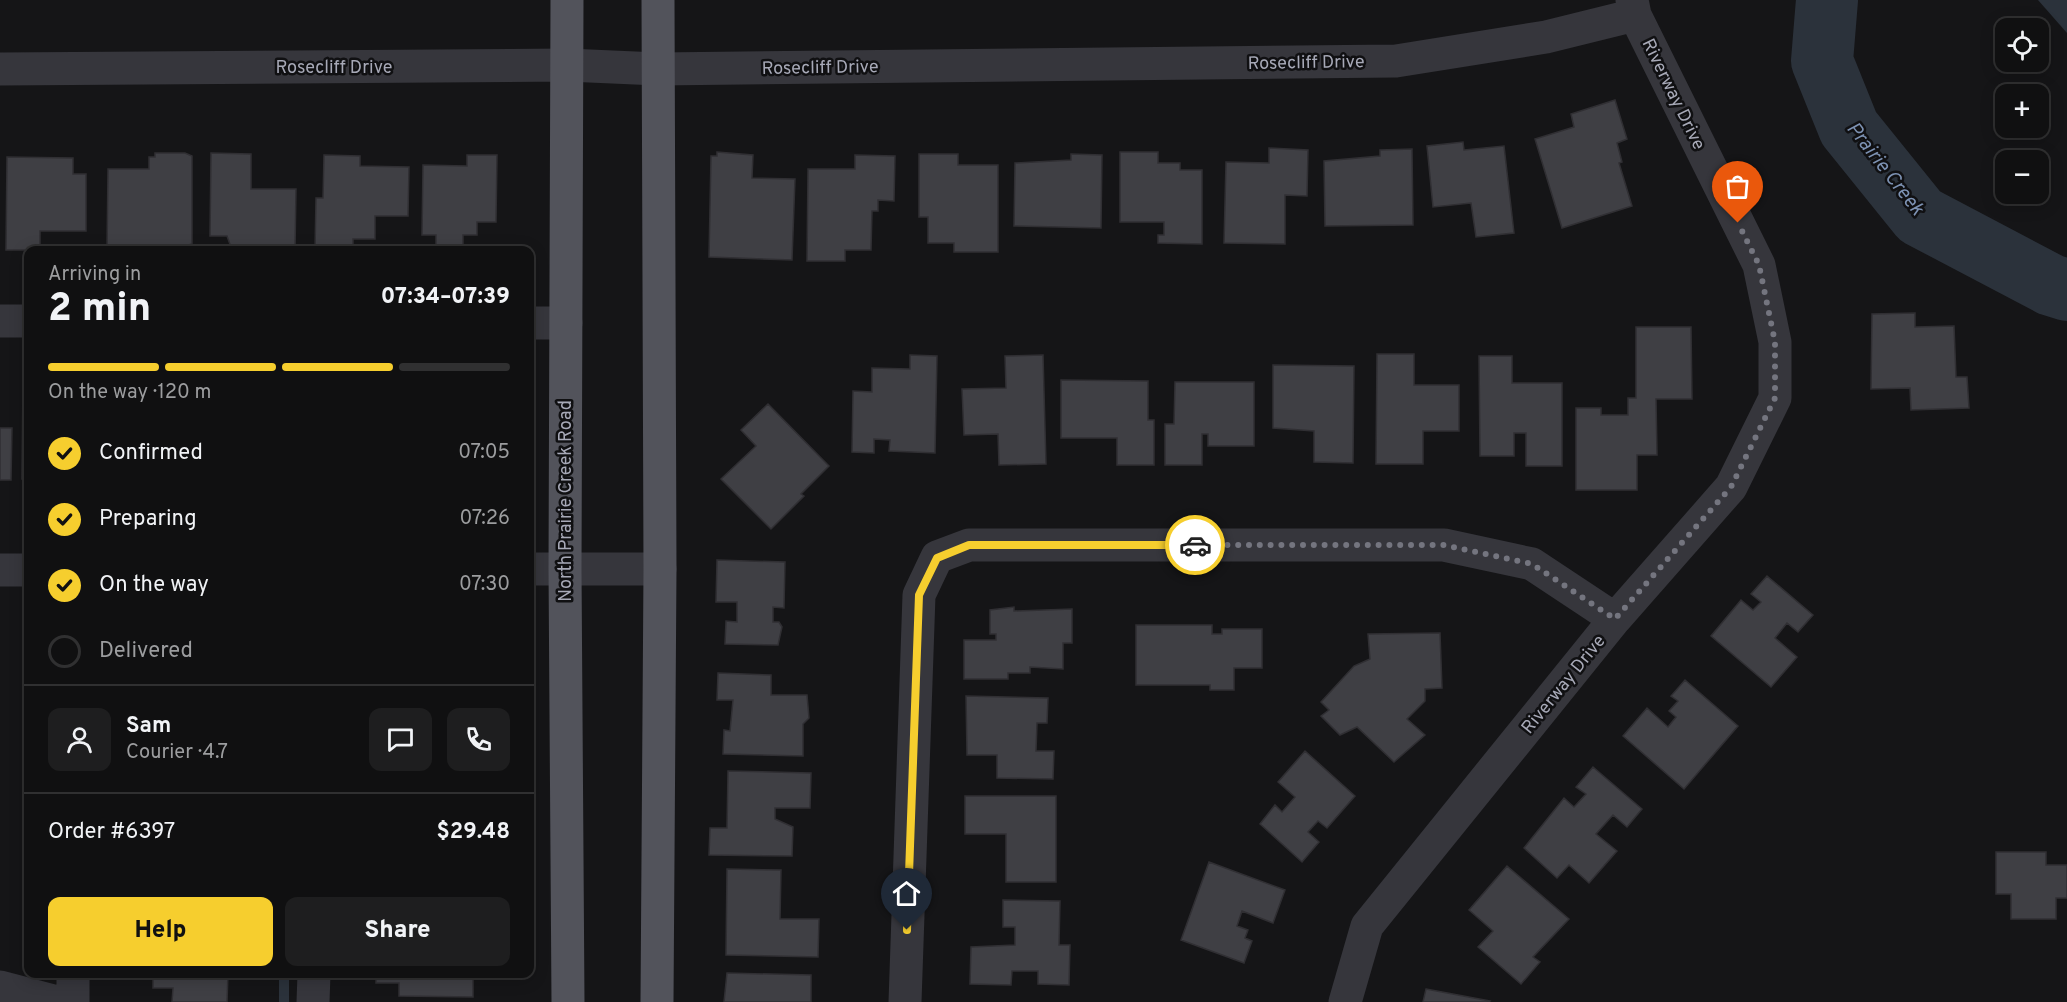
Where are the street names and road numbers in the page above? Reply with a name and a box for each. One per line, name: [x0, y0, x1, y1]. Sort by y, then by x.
street label: Riverway Drive: [1636, 35, 1710, 154]
street label: Rosecliff Drive: [1247, 51, 1365, 76]
street label: Rosecliff Drive: [761, 56, 879, 81]
street label: Rosecliff Drive: [276, 57, 392, 80]
street label: North Prairie Creek Road: [555, 400, 578, 602]
street label: Riverway Drive: [1517, 631, 1611, 739]

